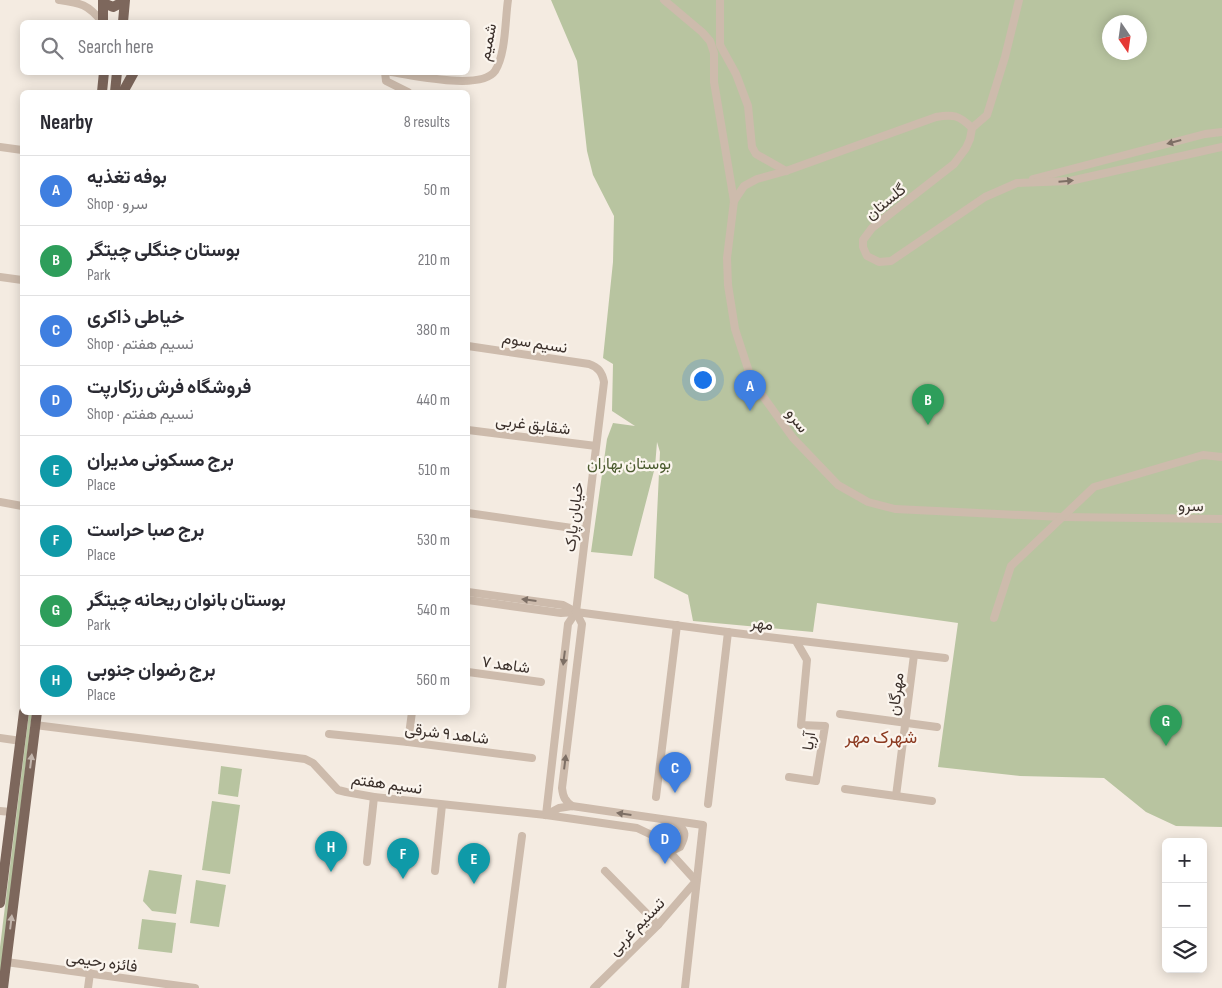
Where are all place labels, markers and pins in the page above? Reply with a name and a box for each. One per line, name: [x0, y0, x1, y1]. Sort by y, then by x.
pin: A: [734, 370, 766, 411]
pin: B: [912, 384, 944, 425]
pin: G: [1150, 705, 1182, 746]
pin: C: [659, 752, 691, 793]
pin: D: [649, 823, 681, 864]
pin: H: [315, 831, 347, 872]
pin: F: [387, 838, 419, 879]
pin: E: [458, 843, 490, 884]

